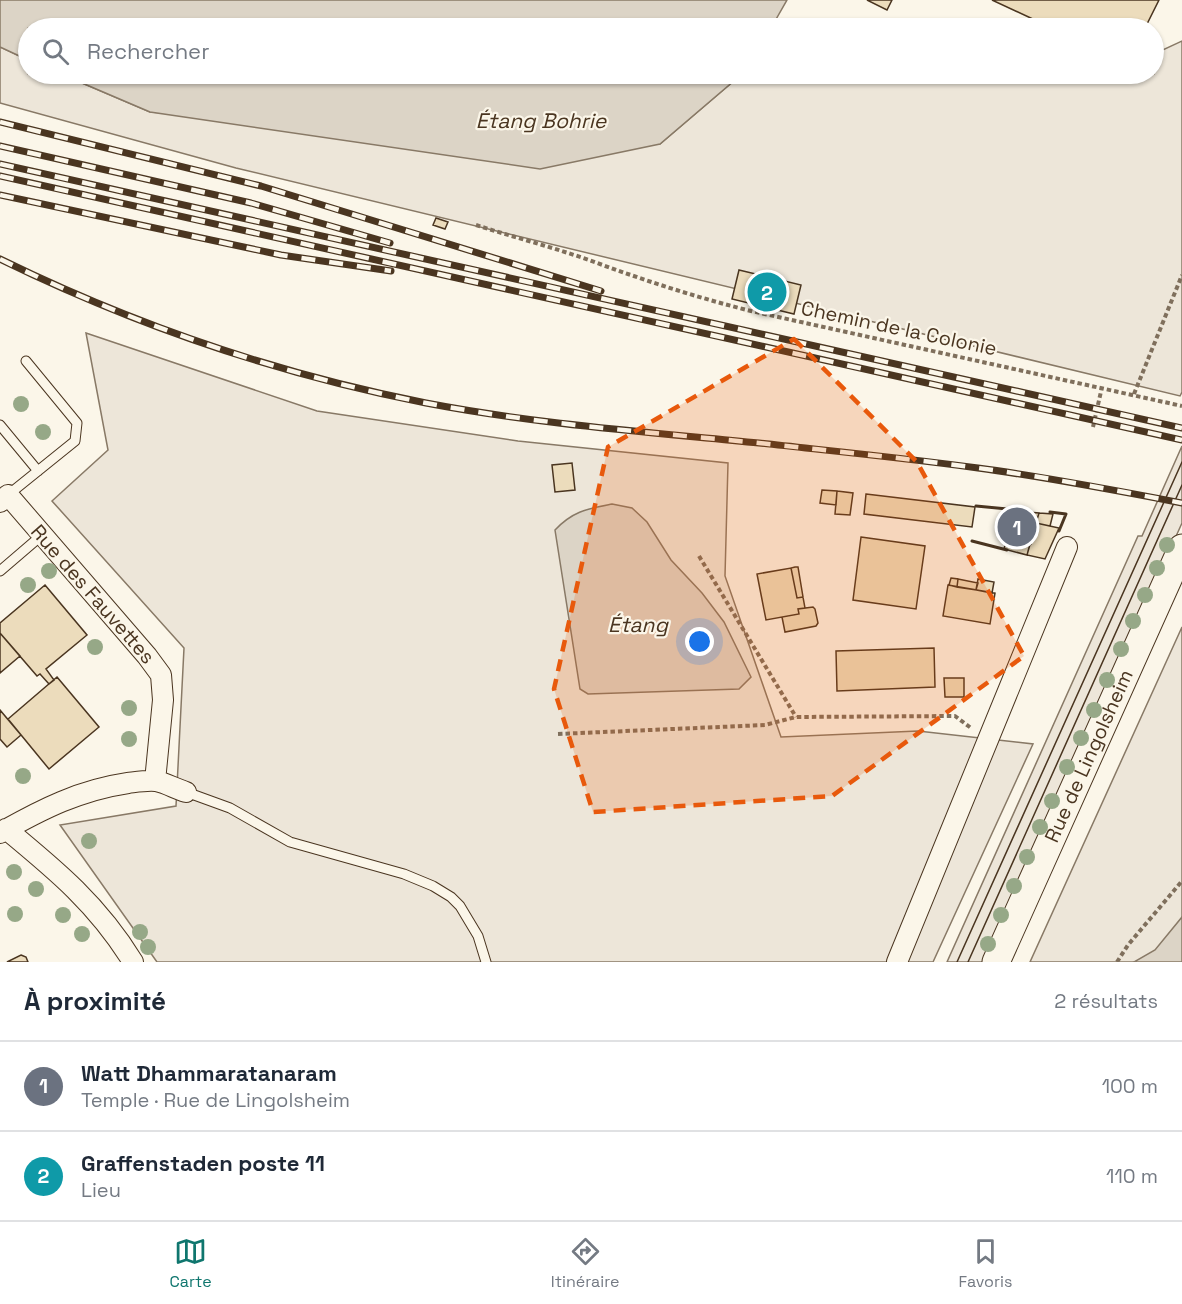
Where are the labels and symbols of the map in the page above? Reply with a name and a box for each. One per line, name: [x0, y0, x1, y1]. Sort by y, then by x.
water label: Étang Bohrie: [476, 107, 608, 134]
pin: 2: [748, 270, 786, 314]
street label: Chemin de la Colonie: [799, 295, 999, 361]
pin: 1: [998, 504, 1036, 550]
street label: Rue des Fauvettes: [25, 519, 161, 669]
water label: Étang: [608, 611, 669, 638]
your location: [685, 627, 714, 656]
street label: Rue de Lingolsheim: [1038, 665, 1139, 846]

